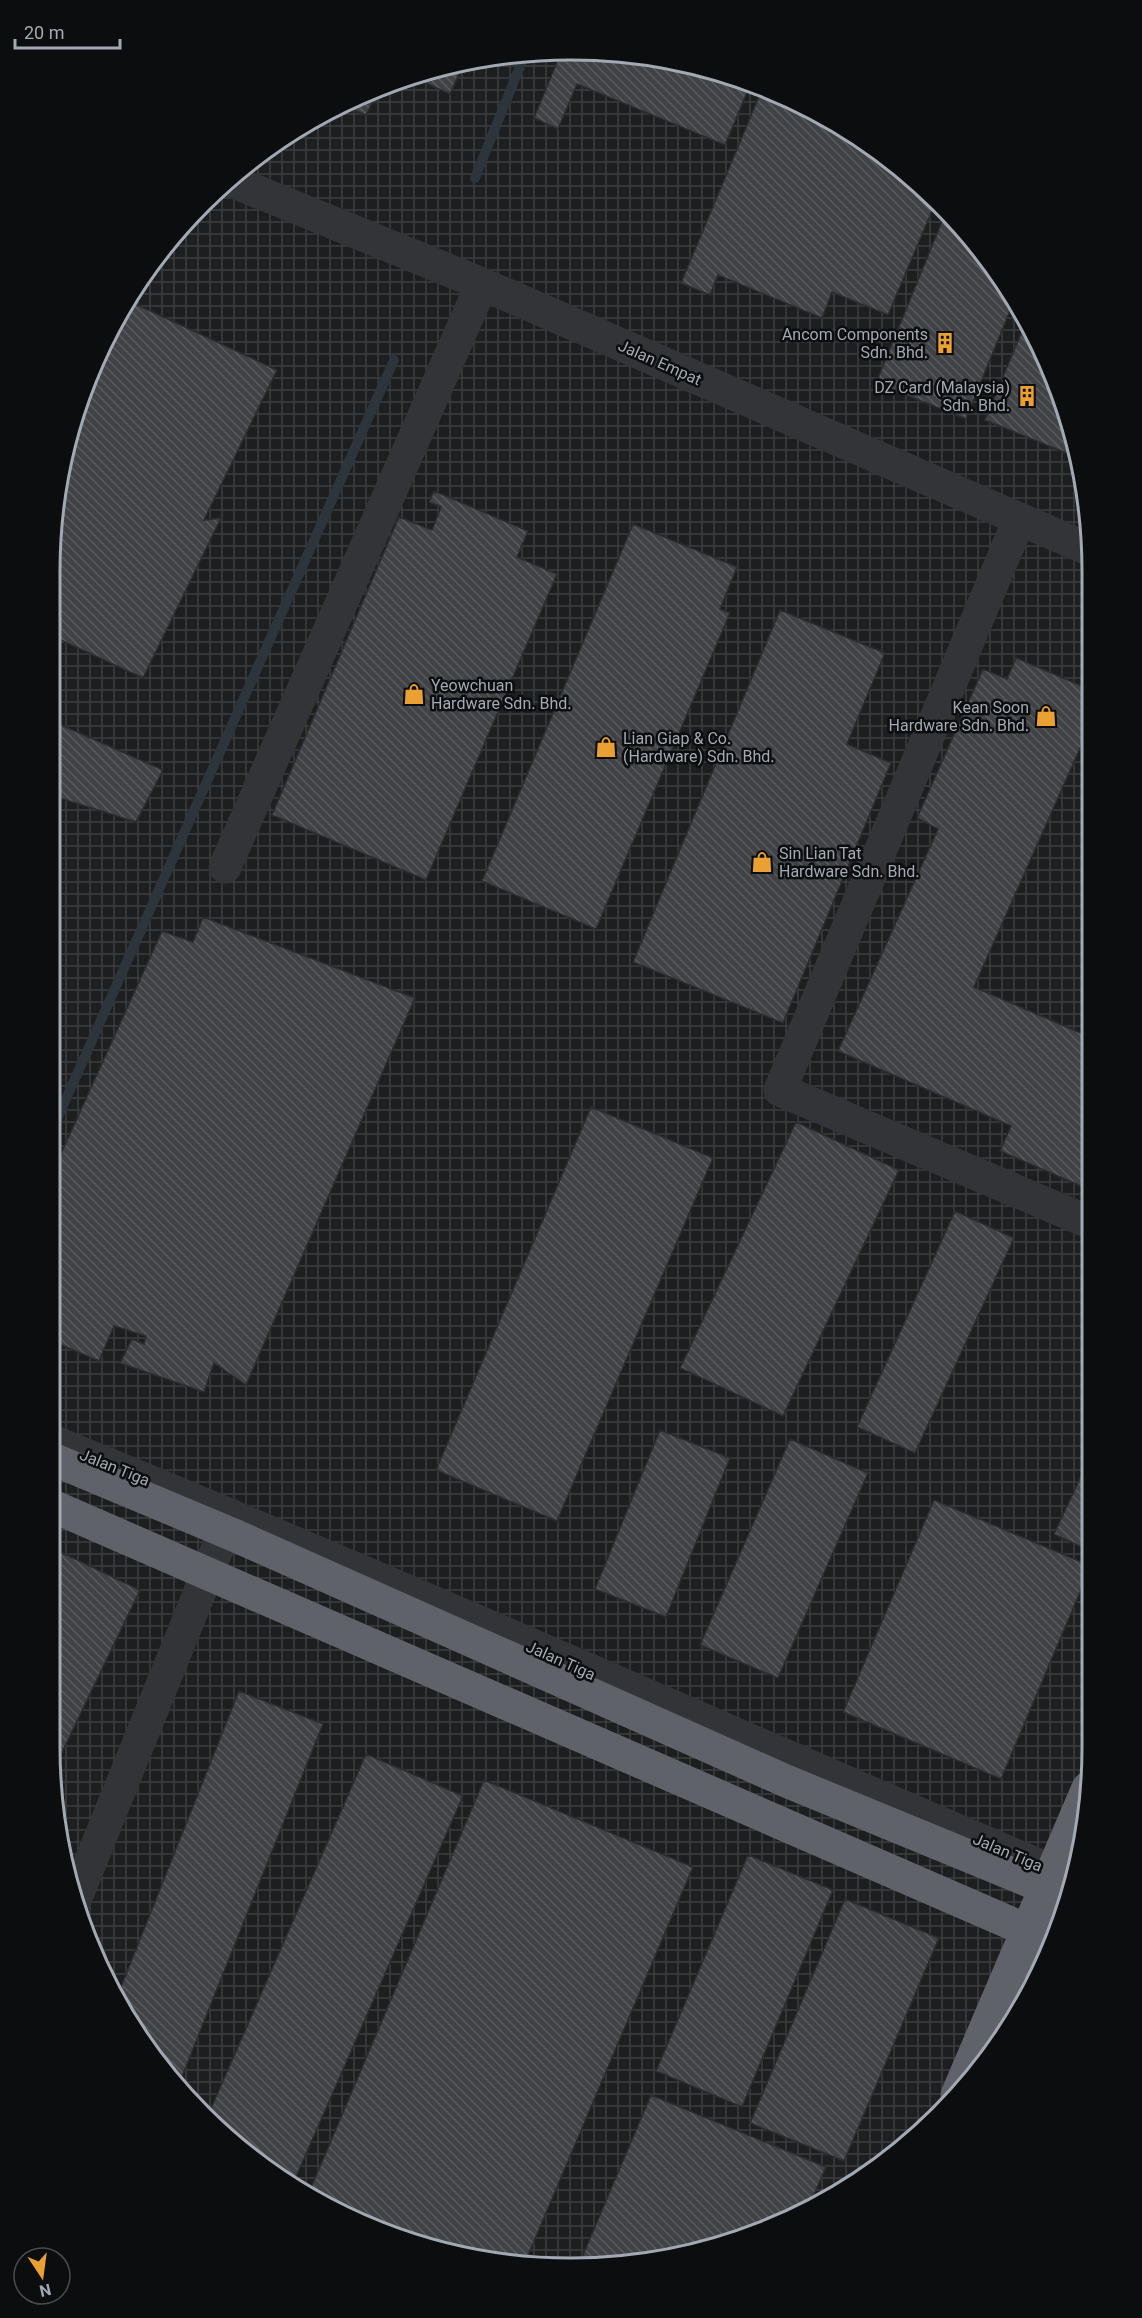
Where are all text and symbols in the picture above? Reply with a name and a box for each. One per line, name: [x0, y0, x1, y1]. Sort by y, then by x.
scale bar: [15, 12, 120, 50]
text: 20 m: [24, 22, 64, 43]
place label: Ancom Components Sdn. Bhd.: [782, 325, 928, 362]
building icon: Ancom Components Sdn. Bhd.: [933, 331, 957, 355]
street label: Jalan Empat: [615, 336, 704, 389]
place label: DZ Card (Malaysia) Sdn. Bhd.: [874, 378, 1010, 415]
building icon: DZ Card (Malaysia) Sdn. Bhd.: [1015, 384, 1039, 408]
place label: Yeowchuan Hardware Sdn. Bhd.: [431, 676, 571, 713]
shop icon: Yeowchuan Hardware Sdn. Bhd.: [402, 682, 426, 706]
place label: Kean Soon Hardware Sdn. Bhd.: [889, 698, 1029, 735]
shop icon: Kean Soon Hardware Sdn. Bhd.: [1034, 704, 1058, 728]
place label: Lian Giap & Co. (Hardware) Sdn. Bhd.: [623, 729, 774, 766]
shop icon: Lian Giap & Co. (Hardware) Sdn. Bhd.: [594, 735, 618, 759]
place label: Sin Lian Tat Hardware Sdn. Bhd.: [779, 844, 919, 881]
shop icon: Sin Lian Tat Hardware Sdn. Bhd.: [750, 850, 774, 874]
street label: Jalan Tiga: [77, 1445, 153, 1490]
street label: Jalan Tiga: [523, 1637, 598, 1684]
street label: Jalan Tiga: [970, 1829, 1045, 1876]
north arrow: [12, 2246, 72, 2306]
text: N: [38, 2280, 53, 2301]

